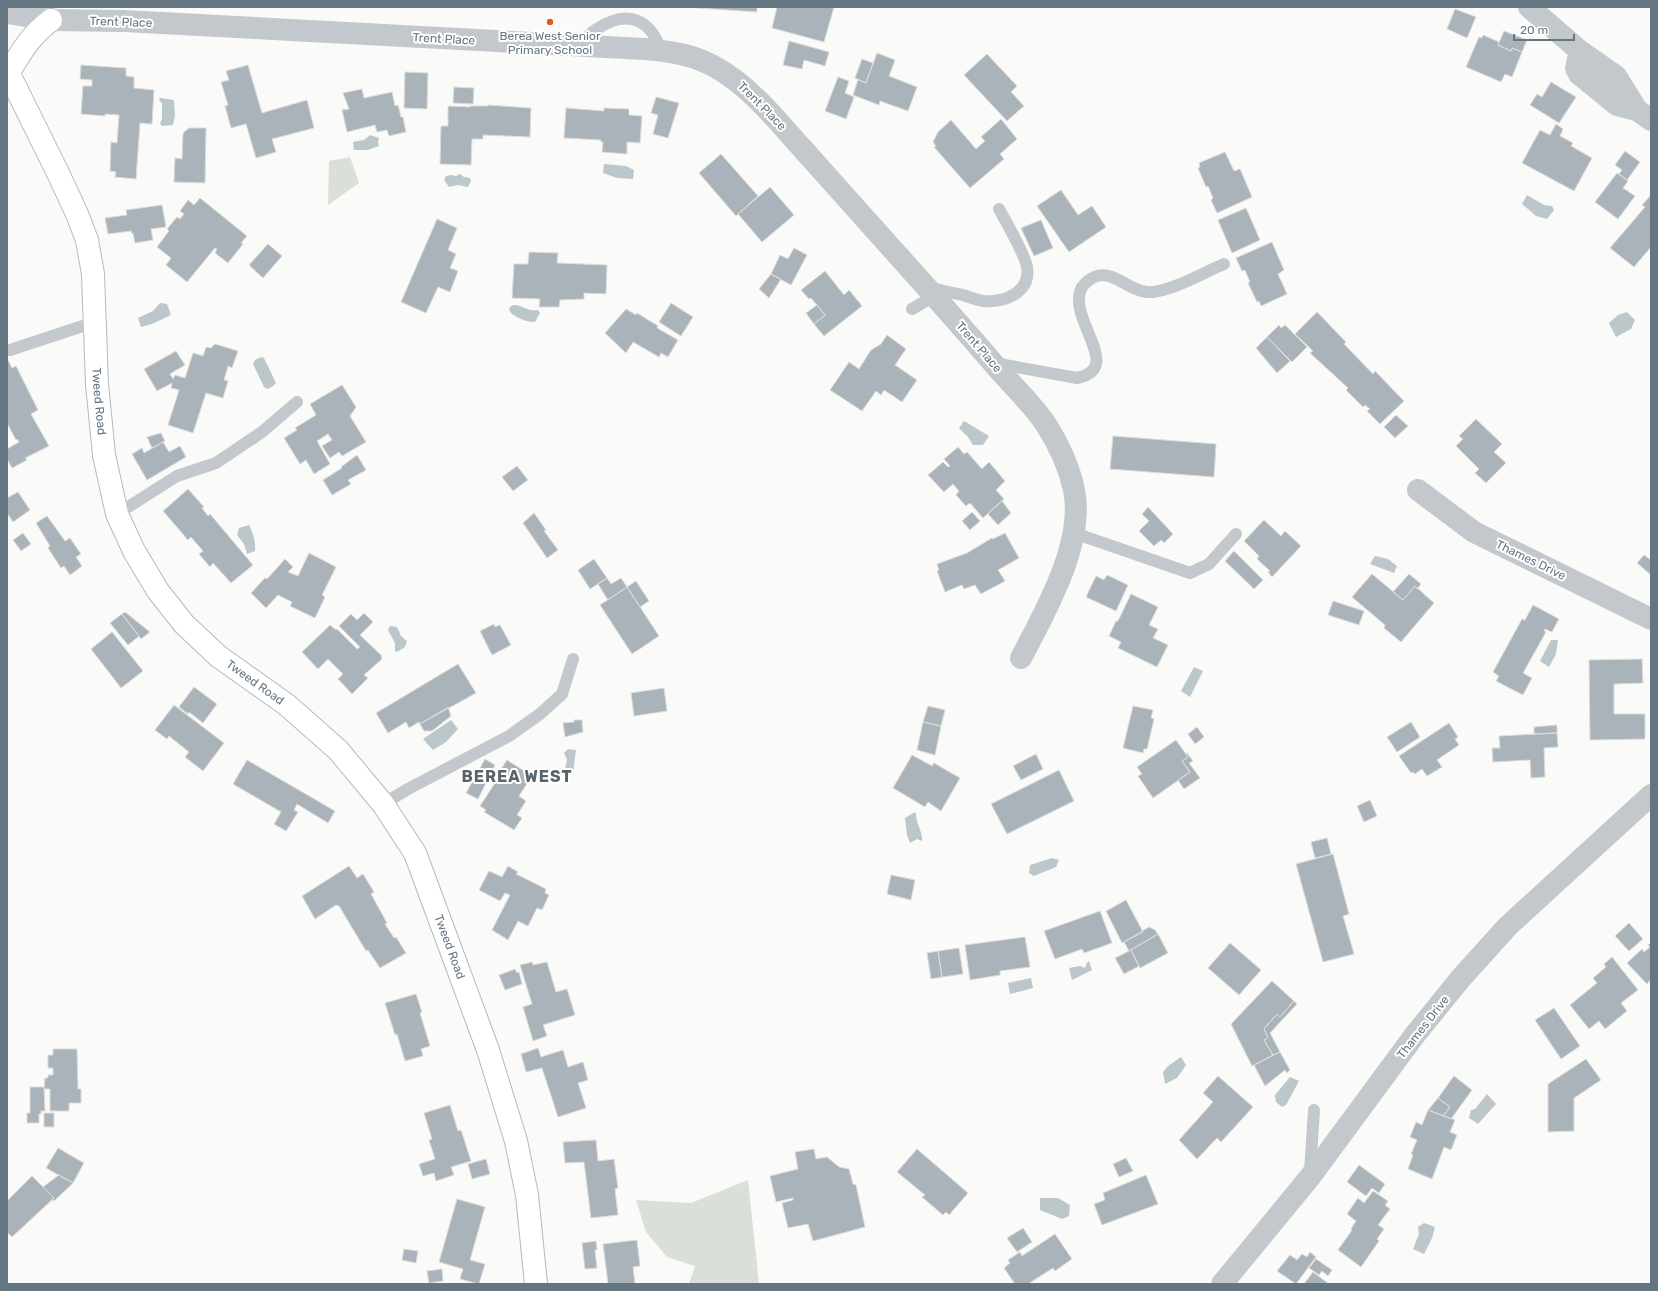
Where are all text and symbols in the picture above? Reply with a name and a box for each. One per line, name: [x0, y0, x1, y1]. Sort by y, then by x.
street label: Trent Place: [90, 14, 153, 30]
scale bar: [1514, 16, 1574, 42]
marker: Berea West Senior Primary School: [545, 17, 555, 27]
text: 20 m: [1520, 23, 1548, 37]
place label: Berea West Senior Primary School: [500, 29, 601, 57]
street label: Trent Place: [412, 30, 476, 48]
street label: Trent Place: [735, 79, 789, 133]
street label: Trent Place: [953, 319, 1005, 375]
street label: Tweed Road: [89, 367, 109, 436]
street label: Thames Drive: [1494, 537, 1568, 583]
street label: Tweed Road: [224, 657, 287, 708]
district label: BEREA WEST: [461, 767, 573, 786]
street label: Tweed Road: [431, 913, 468, 981]
street label: Thames Drive: [1394, 993, 1452, 1061]

